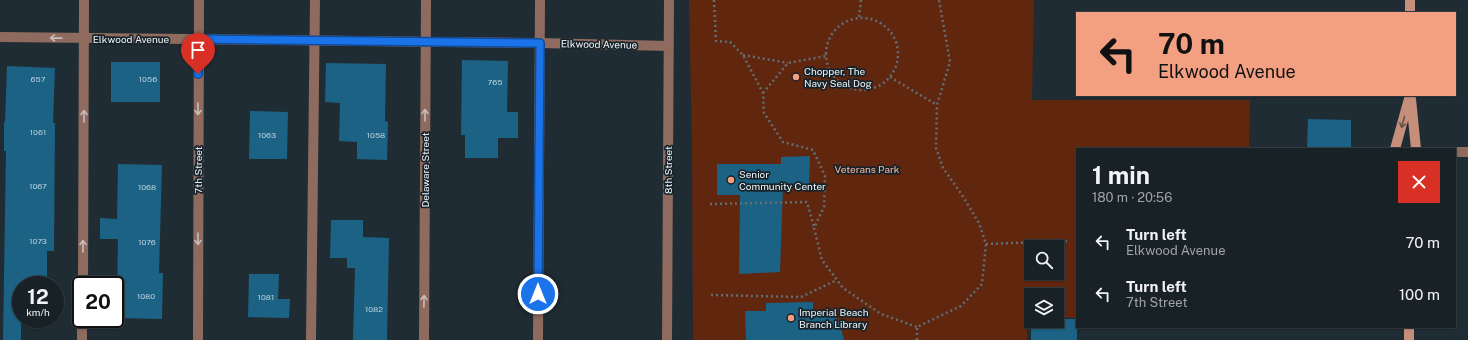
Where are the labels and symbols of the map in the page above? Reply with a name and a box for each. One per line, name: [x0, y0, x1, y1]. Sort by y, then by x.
street label: Elkwood Avenue: [93, 33, 170, 45]
pin: [181, 33, 215, 74]
one-way arrow: [50, 35, 63, 42]
street label: Elkwood Avenue: [561, 37, 638, 51]
place label: Chopper, The Navy Seal Dog: [804, 65, 872, 89]
marker: Chopper, The Navy Seal Dog: [791, 72, 801, 82]
house number: 657: [31, 74, 46, 84]
house number: 1056: [139, 74, 157, 84]
house number: 765: [488, 77, 502, 87]
one-way arrow: [194, 102, 202, 115]
one-way arrow: [421, 109, 429, 122]
one-way arrow: [80, 110, 88, 123]
one-way arrow: [1398, 115, 1406, 128]
house number: 1061: [30, 127, 46, 137]
house number: 1063: [258, 130, 276, 140]
house number: 1058: [367, 130, 385, 140]
street label: Delaware Street: [419, 132, 431, 208]
street label: 7th Street: [192, 146, 204, 194]
street label: 8th Street: [662, 146, 674, 194]
park label: Veterans Park: [835, 163, 900, 175]
place label: Senior Community Center: [739, 168, 826, 192]
marker: Senior Community Center: [726, 175, 736, 185]
house number: 1067: [29, 181, 47, 191]
house number: 1068: [138, 182, 156, 192]
one-way arrow: [194, 232, 202, 245]
house number: 1073: [29, 236, 47, 246]
house number: 1076: [138, 237, 156, 247]
one-way arrow: [79, 240, 87, 253]
position arrow: [517, 273, 559, 315]
speed limit sign: 20: [72, 276, 124, 328]
house number: 1080: [137, 291, 155, 301]
house number: 1081: [258, 292, 274, 302]
one-way arrow: [420, 295, 428, 308]
house number: 1082: [365, 304, 383, 314]
place label: Imperial Beach Branch Library: [799, 306, 869, 330]
marker: Imperial Beach Branch Library: [786, 313, 796, 323]

